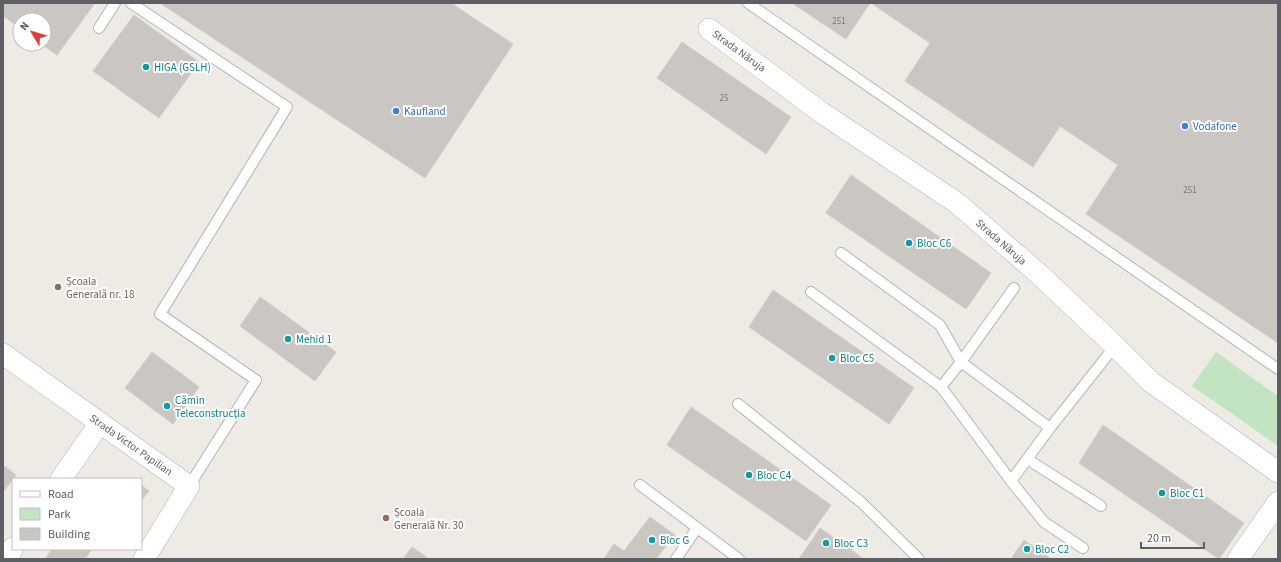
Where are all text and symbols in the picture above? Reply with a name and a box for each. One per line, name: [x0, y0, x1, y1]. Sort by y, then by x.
north arrow: [12, 12, 52, 52]
house number: 251: [832, 15, 846, 28]
text: N: [16, 19, 33, 34]
street label: Strada Năruja: [709, 26, 769, 76]
place label: HIGA (GSLH): [154, 60, 211, 75]
marker: HIGA (GSLH): [141, 62, 151, 72]
house number: 25: [720, 92, 729, 105]
place label: Kaufland: [404, 104, 446, 119]
marker: Kaufland: [391, 106, 401, 116]
place label: Vodafone: [1193, 119, 1237, 134]
marker: Vodafone: [1180, 121, 1190, 131]
house number: 251: [1183, 184, 1197, 197]
street label: Strada Năruja: [972, 216, 1030, 268]
place label: Bloc C6: [917, 236, 952, 251]
marker: Bloc C6: [904, 238, 914, 248]
place label: Școala Generală nr. 18: [66, 274, 135, 302]
marker: Școala Generală nr. 18: [53, 282, 63, 292]
place label: Mehid 1: [296, 332, 332, 347]
marker: Mehid 1: [283, 334, 293, 344]
place label: Bloc C5: [840, 351, 874, 366]
marker: Bloc C5: [827, 353, 837, 363]
place label: Cămin Teleconstrucția: [175, 393, 245, 421]
marker: Cămin Teleconstrucția: [162, 401, 172, 411]
street label: Strada Victor Papilian: [86, 411, 176, 479]
place label: Bloc C4: [757, 468, 792, 483]
marker: Bloc C4: [744, 470, 754, 480]
legend: [12, 478, 142, 550]
text: Road: [48, 486, 74, 503]
place label: Bloc C1: [1170, 486, 1204, 501]
marker: Bloc C1: [1157, 488, 1167, 498]
place label: Școala Generală Nr. 30: [394, 505, 464, 533]
text: Park: [48, 506, 70, 523]
marker: Școala Generală Nr. 30: [381, 513, 391, 523]
scale bar: [1141, 524, 1204, 550]
text: Building: [48, 526, 90, 543]
text: 20 m: [1147, 530, 1171, 547]
place label: Bloc G: [660, 533, 689, 548]
marker: Bloc G: [647, 535, 657, 545]
place label: Bloc C3: [834, 536, 868, 551]
marker: Bloc C3: [821, 538, 831, 548]
place label: Bloc C2: [1035, 542, 1069, 557]
marker: Bloc C2: [1022, 544, 1032, 554]

